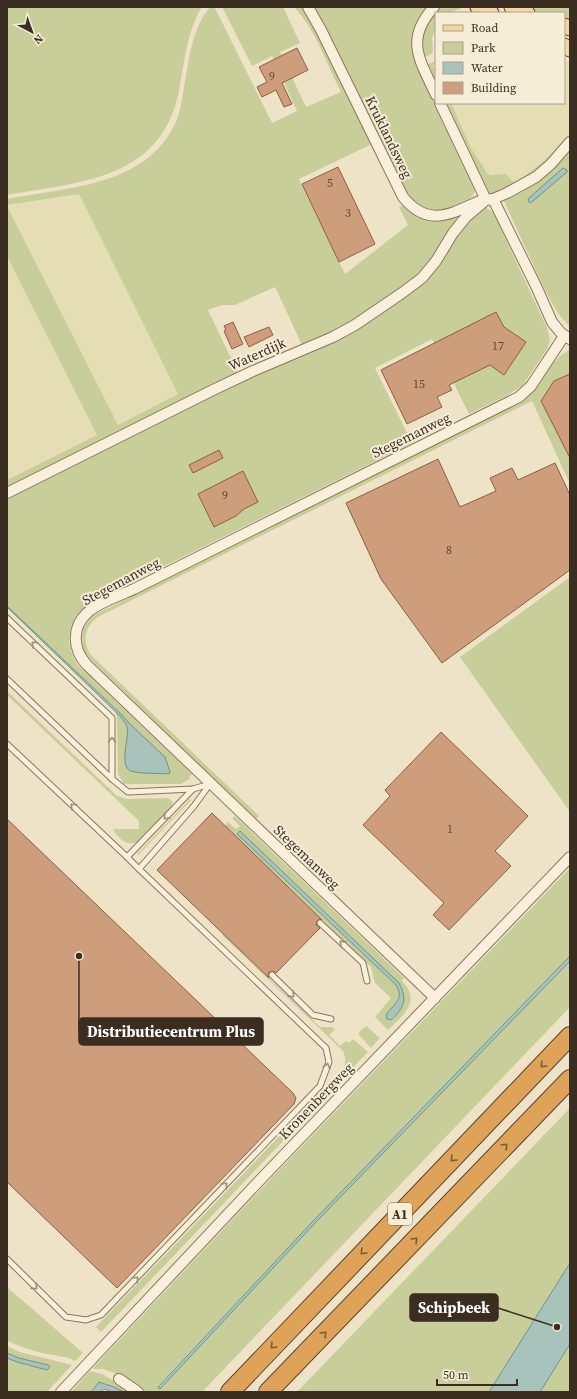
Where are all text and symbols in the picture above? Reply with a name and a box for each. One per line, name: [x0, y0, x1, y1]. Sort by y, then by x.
north arrow: [12, 12, 52, 52]
legend: [435, 12, 565, 104]
text: Road: [471, 20, 498, 36]
text: N: [30, 31, 46, 47]
text: Park: [471, 40, 496, 56]
text: Water: [471, 60, 503, 76]
house number: 9: [269, 68, 275, 84]
text: Building: [471, 80, 516, 96]
street label: Kruklandsweg: [360, 92, 418, 182]
house number: 5: [327, 175, 333, 191]
house number: 3: [345, 205, 351, 221]
street label: Waterdijk: [225, 332, 289, 375]
house number: 17: [492, 338, 504, 354]
house number: 15: [413, 376, 425, 392]
street label: Stegemanweg: [368, 407, 454, 463]
house number: 9: [222, 487, 228, 503]
house number: 8: [446, 542, 452, 558]
street label: Stegemanweg: [79, 552, 163, 610]
one-way arrow: [32, 642, 39, 649]
one-way arrow: [108, 737, 116, 743]
one-way arrow: [70, 803, 78, 811]
one-way arrow: [163, 812, 171, 820]
street label: Stegemanweg: [269, 820, 345, 894]
house number: 1: [447, 821, 453, 837]
one-way arrow: [339, 940, 347, 948]
one-way arrow: [287, 990, 295, 998]
callout: Distributiecentrum Plus: [79, 1018, 263, 1045]
text: Distributiecentrum Plus: [87, 1021, 255, 1042]
street label: Kronenbergweg: [274, 1058, 358, 1144]
one-way arrow: [540, 1060, 548, 1068]
one-way arrow: [322, 1063, 331, 1070]
one-way arrow: [500, 1143, 508, 1151]
one-way arrow: [451, 1154, 458, 1161]
one-way arrow: [221, 1182, 228, 1190]
road number: A1: [388, 1203, 412, 1225]
one-way arrow: [410, 1237, 417, 1245]
one-way arrow: [360, 1247, 368, 1255]
one-way arrow: [131, 1276, 138, 1284]
one-way arrow: [30, 1282, 38, 1289]
callout: Schipbeek: [410, 1294, 498, 1321]
text: Schipbeek: [418, 1297, 490, 1318]
one-way arrow: [319, 1331, 327, 1339]
one-way arrow: [270, 1341, 278, 1349]
scale bar: [437, 1361, 517, 1387]
text: 50 m: [443, 1367, 469, 1383]

